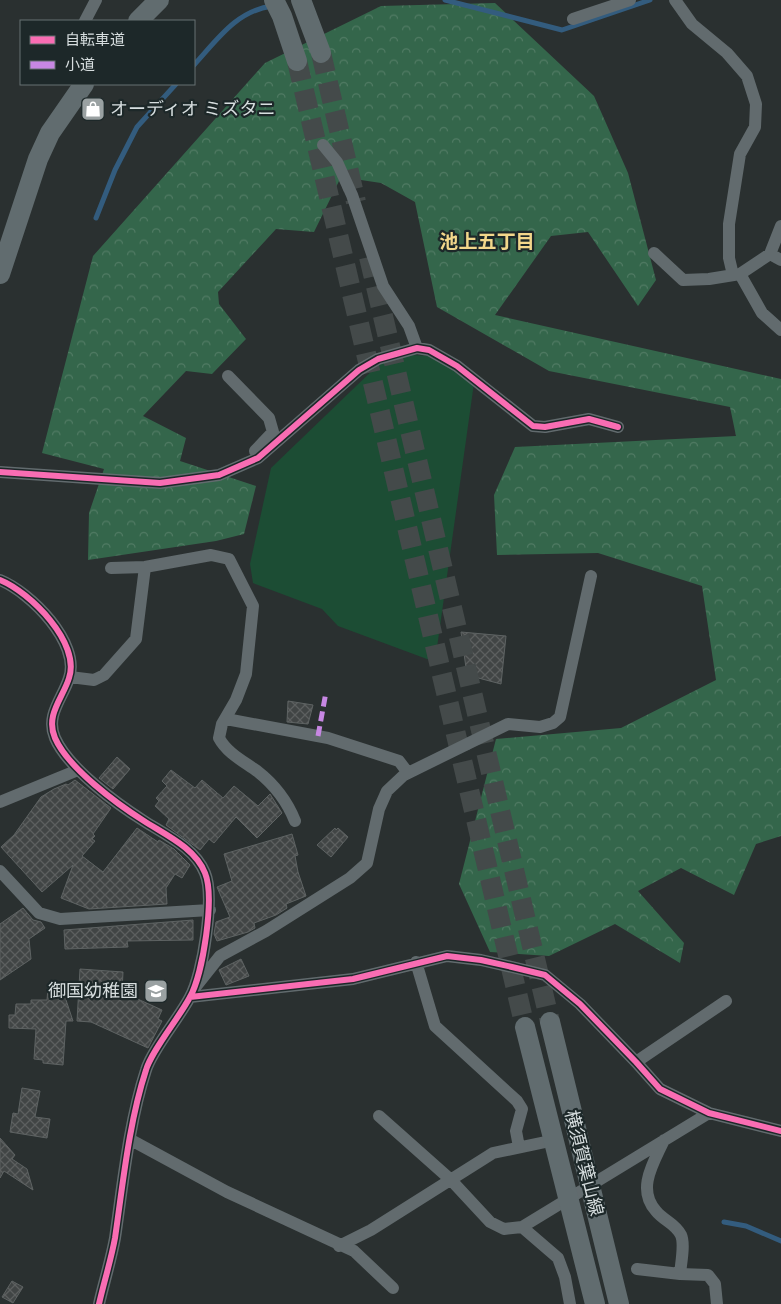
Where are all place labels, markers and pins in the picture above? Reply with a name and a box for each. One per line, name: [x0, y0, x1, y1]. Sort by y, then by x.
shop icon: オーディオ ミズタニ: [80, 96, 106, 122]
place label: オーディオ ミズタニ: [110, 97, 276, 121]
school or university icon: 御国幼稚園: [143, 978, 169, 1004]
place label: 御国幼稚園: [48, 979, 138, 1003]

